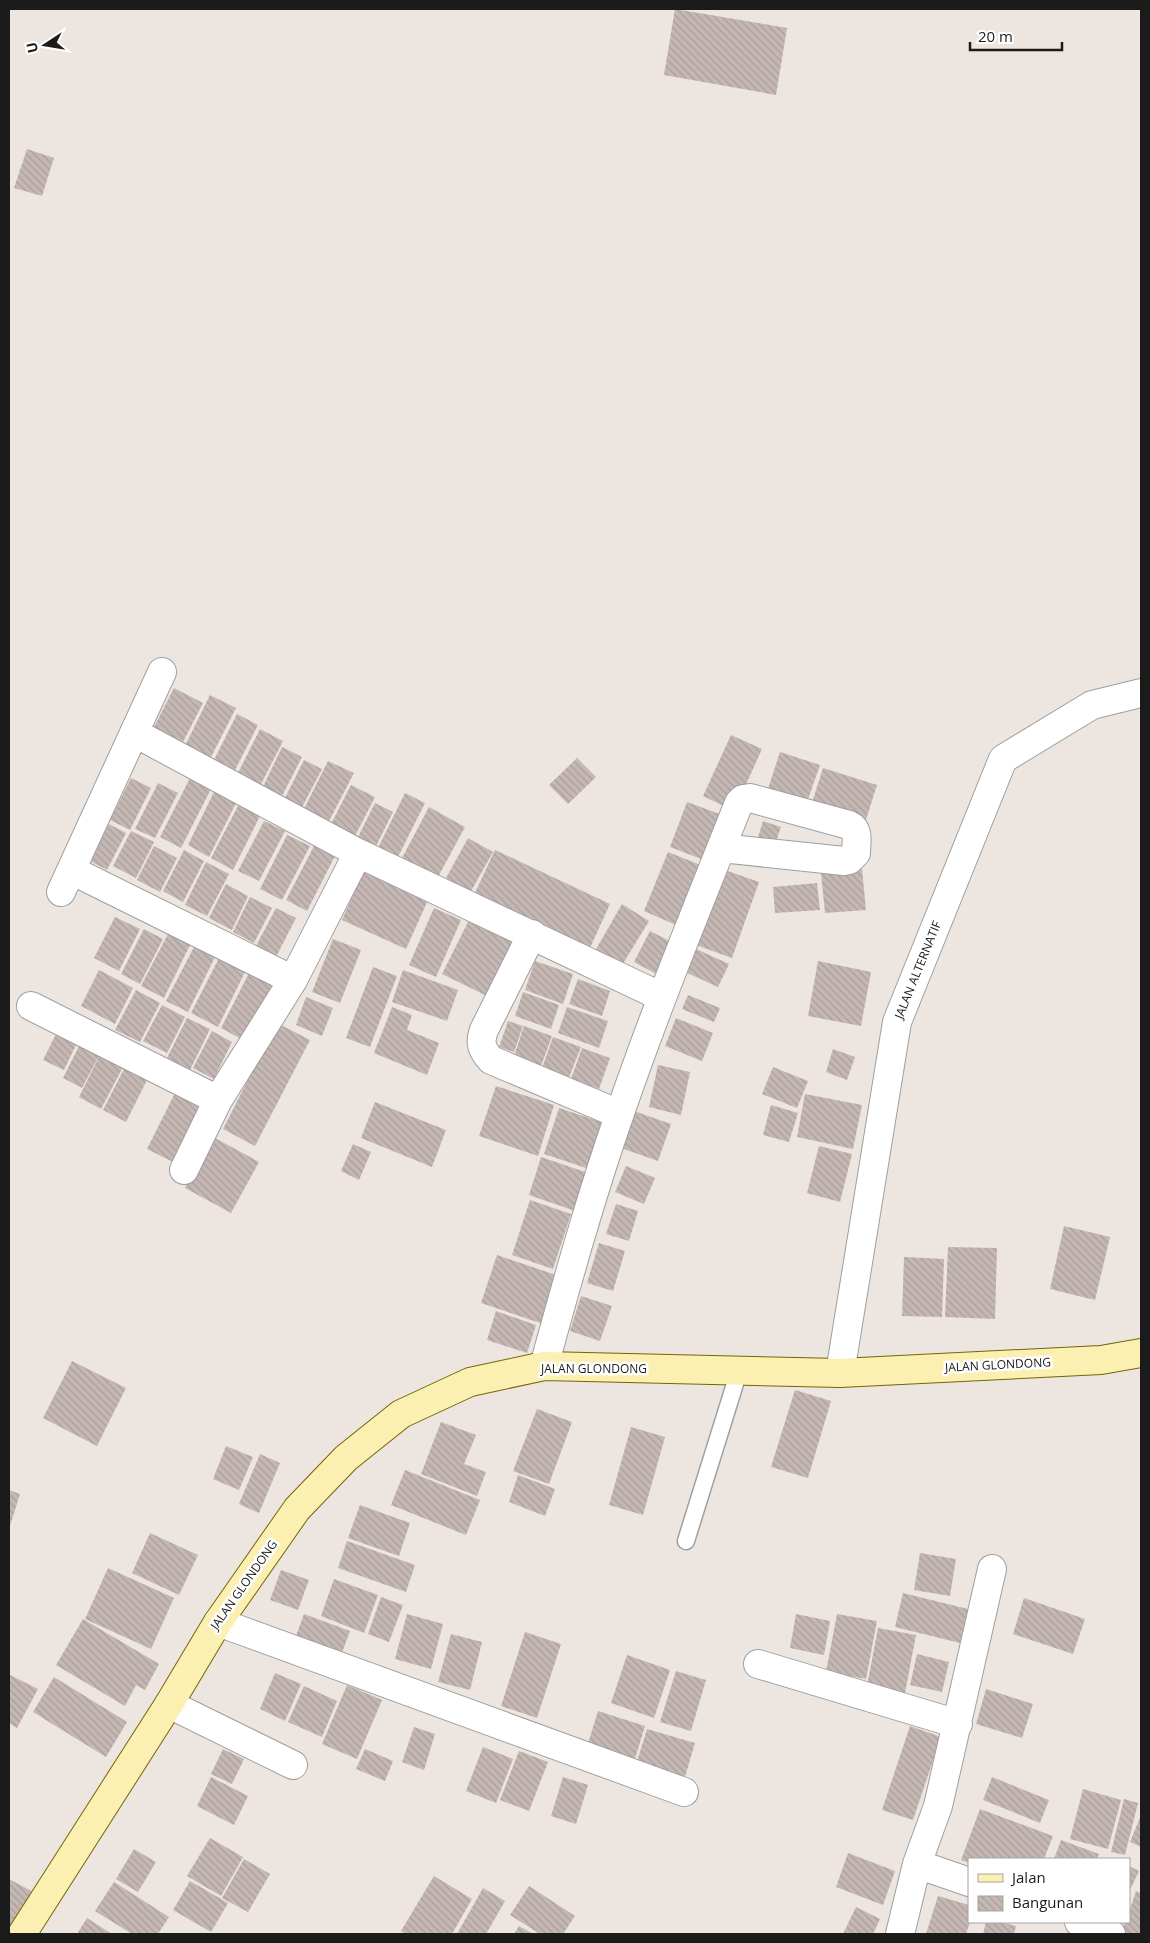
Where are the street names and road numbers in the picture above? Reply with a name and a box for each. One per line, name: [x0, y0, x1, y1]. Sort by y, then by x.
street label: JALAN ALTERNATIF: [890, 918, 945, 1022]
street label: JALAN GLONDONG: [944, 1353, 1051, 1376]
street label: JALAN GLONDONG: [540, 1360, 647, 1377]
street label: JALAN GLONDONG: [206, 1536, 281, 1634]

